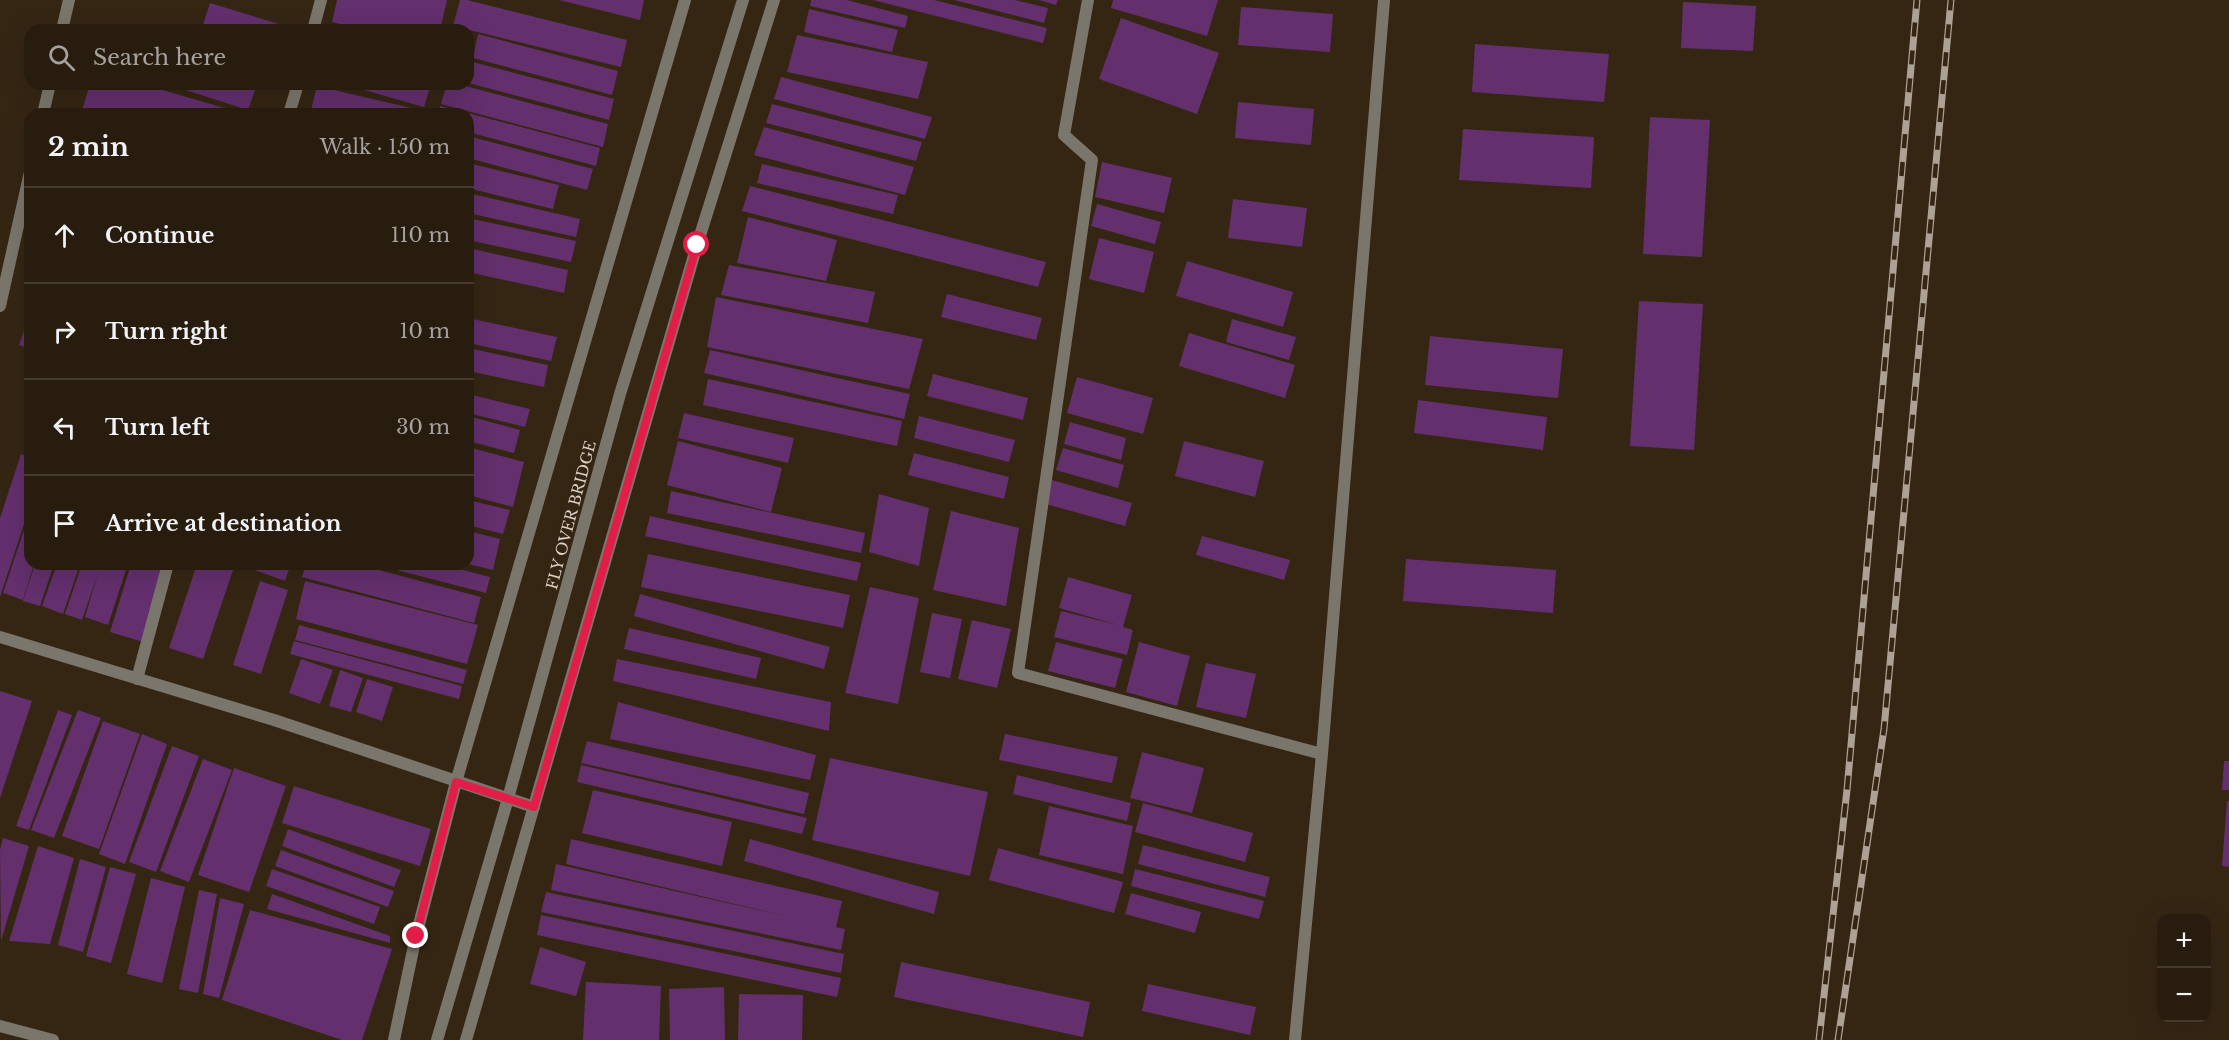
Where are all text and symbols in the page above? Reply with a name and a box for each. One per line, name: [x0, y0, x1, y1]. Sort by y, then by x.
search box: [24, 24, 474, 90]
icon: search: [45, 41, 78, 74]
text: Search here: [93, 44, 226, 71]
text: 2 min: [48, 131, 129, 163]
text: Walk · 150 m: [320, 135, 450, 159]
icon: ahead: [48, 219, 81, 252]
text: Continue: [105, 222, 214, 249]
text: 110 m: [391, 223, 450, 247]
route start: [683, 231, 709, 257]
icon: right: [48, 315, 81, 348]
text: Turn right: [105, 318, 227, 345]
text: 10 m: [400, 319, 450, 343]
icon: left: [48, 411, 81, 444]
text: Turn left: [105, 414, 210, 441]
text: 30 m: [396, 415, 450, 439]
street label: FLY OVER BRIDGE: [542, 438, 600, 591]
icon: arrive: [48, 507, 81, 540]
text: Arrive at destination: [105, 510, 342, 537]
map controls: [2157, 914, 2211, 1022]
button: +: [2157, 914, 2211, 968]
route end: [402, 922, 428, 948]
button: −: [2157, 968, 2211, 1022]

